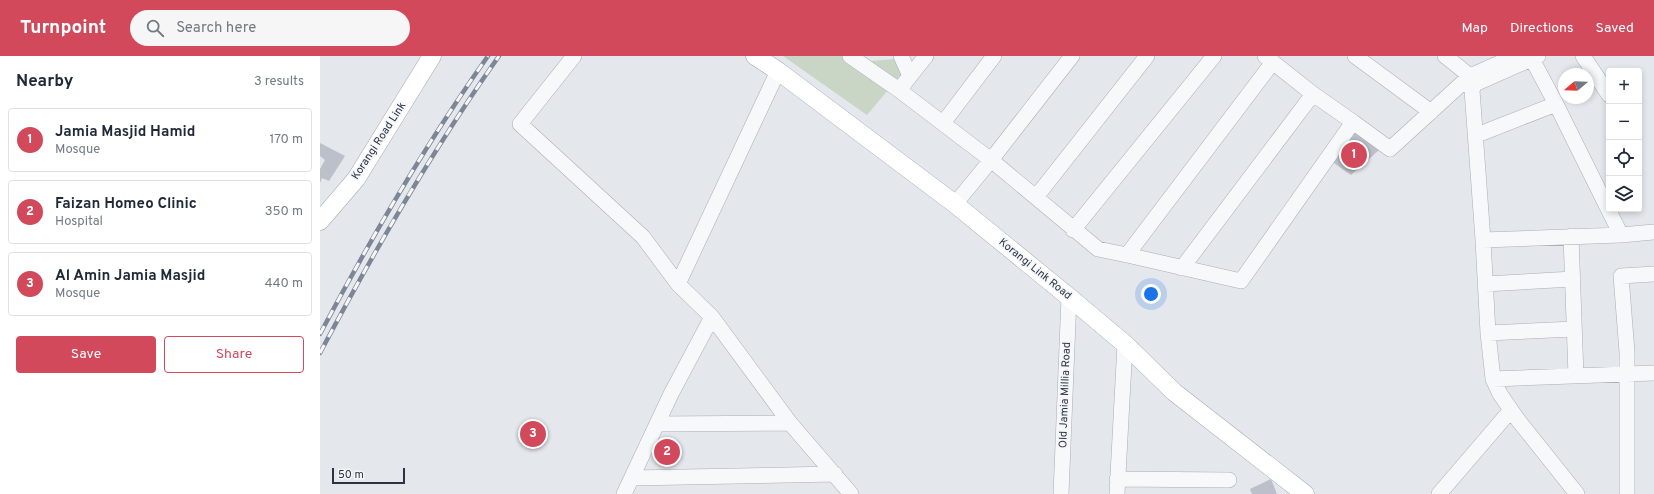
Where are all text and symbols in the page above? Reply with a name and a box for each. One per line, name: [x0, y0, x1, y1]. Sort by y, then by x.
search box: [130, 10, 410, 46]
text: Turnpoint: [20, 16, 106, 40]
icon: search: [144, 17, 166, 39]
text: Search here: [176, 19, 256, 38]
text: Map: [1462, 20, 1488, 37]
text: Directions: [1510, 20, 1574, 37]
text: Saved: [1596, 20, 1634, 37]
north arrow: [1558, 68, 1594, 104]
map controls: [1606, 68, 1642, 212]
button: +: [1606, 68, 1642, 104]
text: Nearby: [16, 71, 73, 93]
text: 3 results: [254, 74, 304, 90]
street label: Korangi Road Link: [349, 99, 409, 183]
button: −: [1606, 104, 1642, 140]
text: Jamia Masjid Hamid: [55, 123, 195, 142]
text: 1: [27, 132, 33, 148]
text: 170 m: [269, 132, 303, 148]
pin: 1: [1341, 140, 1367, 170]
button: locate: [1606, 140, 1642, 176]
text: Mosque: [55, 142, 100, 158]
button: layers: [1606, 176, 1642, 212]
text: Faizan Homeo Clinic: [55, 195, 197, 214]
text: 2: [26, 204, 34, 220]
text: 350 m: [265, 204, 303, 220]
text: Hospital: [55, 214, 103, 230]
street label: Korangi Link Road: [996, 235, 1074, 303]
text: Al Amin Jamia Masjid: [55, 267, 205, 286]
text: 3: [26, 276, 34, 292]
text: 440 m: [264, 276, 303, 292]
your location: [1141, 284, 1161, 304]
text: Mosque: [55, 286, 100, 302]
button: Save: [16, 336, 156, 373]
button: Share: [164, 336, 304, 373]
street label: Old Jamia Millia Road: [1056, 342, 1074, 448]
pin: 3: [520, 419, 546, 449]
pin: 2: [654, 437, 680, 467]
scale bar: [332, 466, 405, 485]
text: 50 m: [338, 468, 364, 482]

